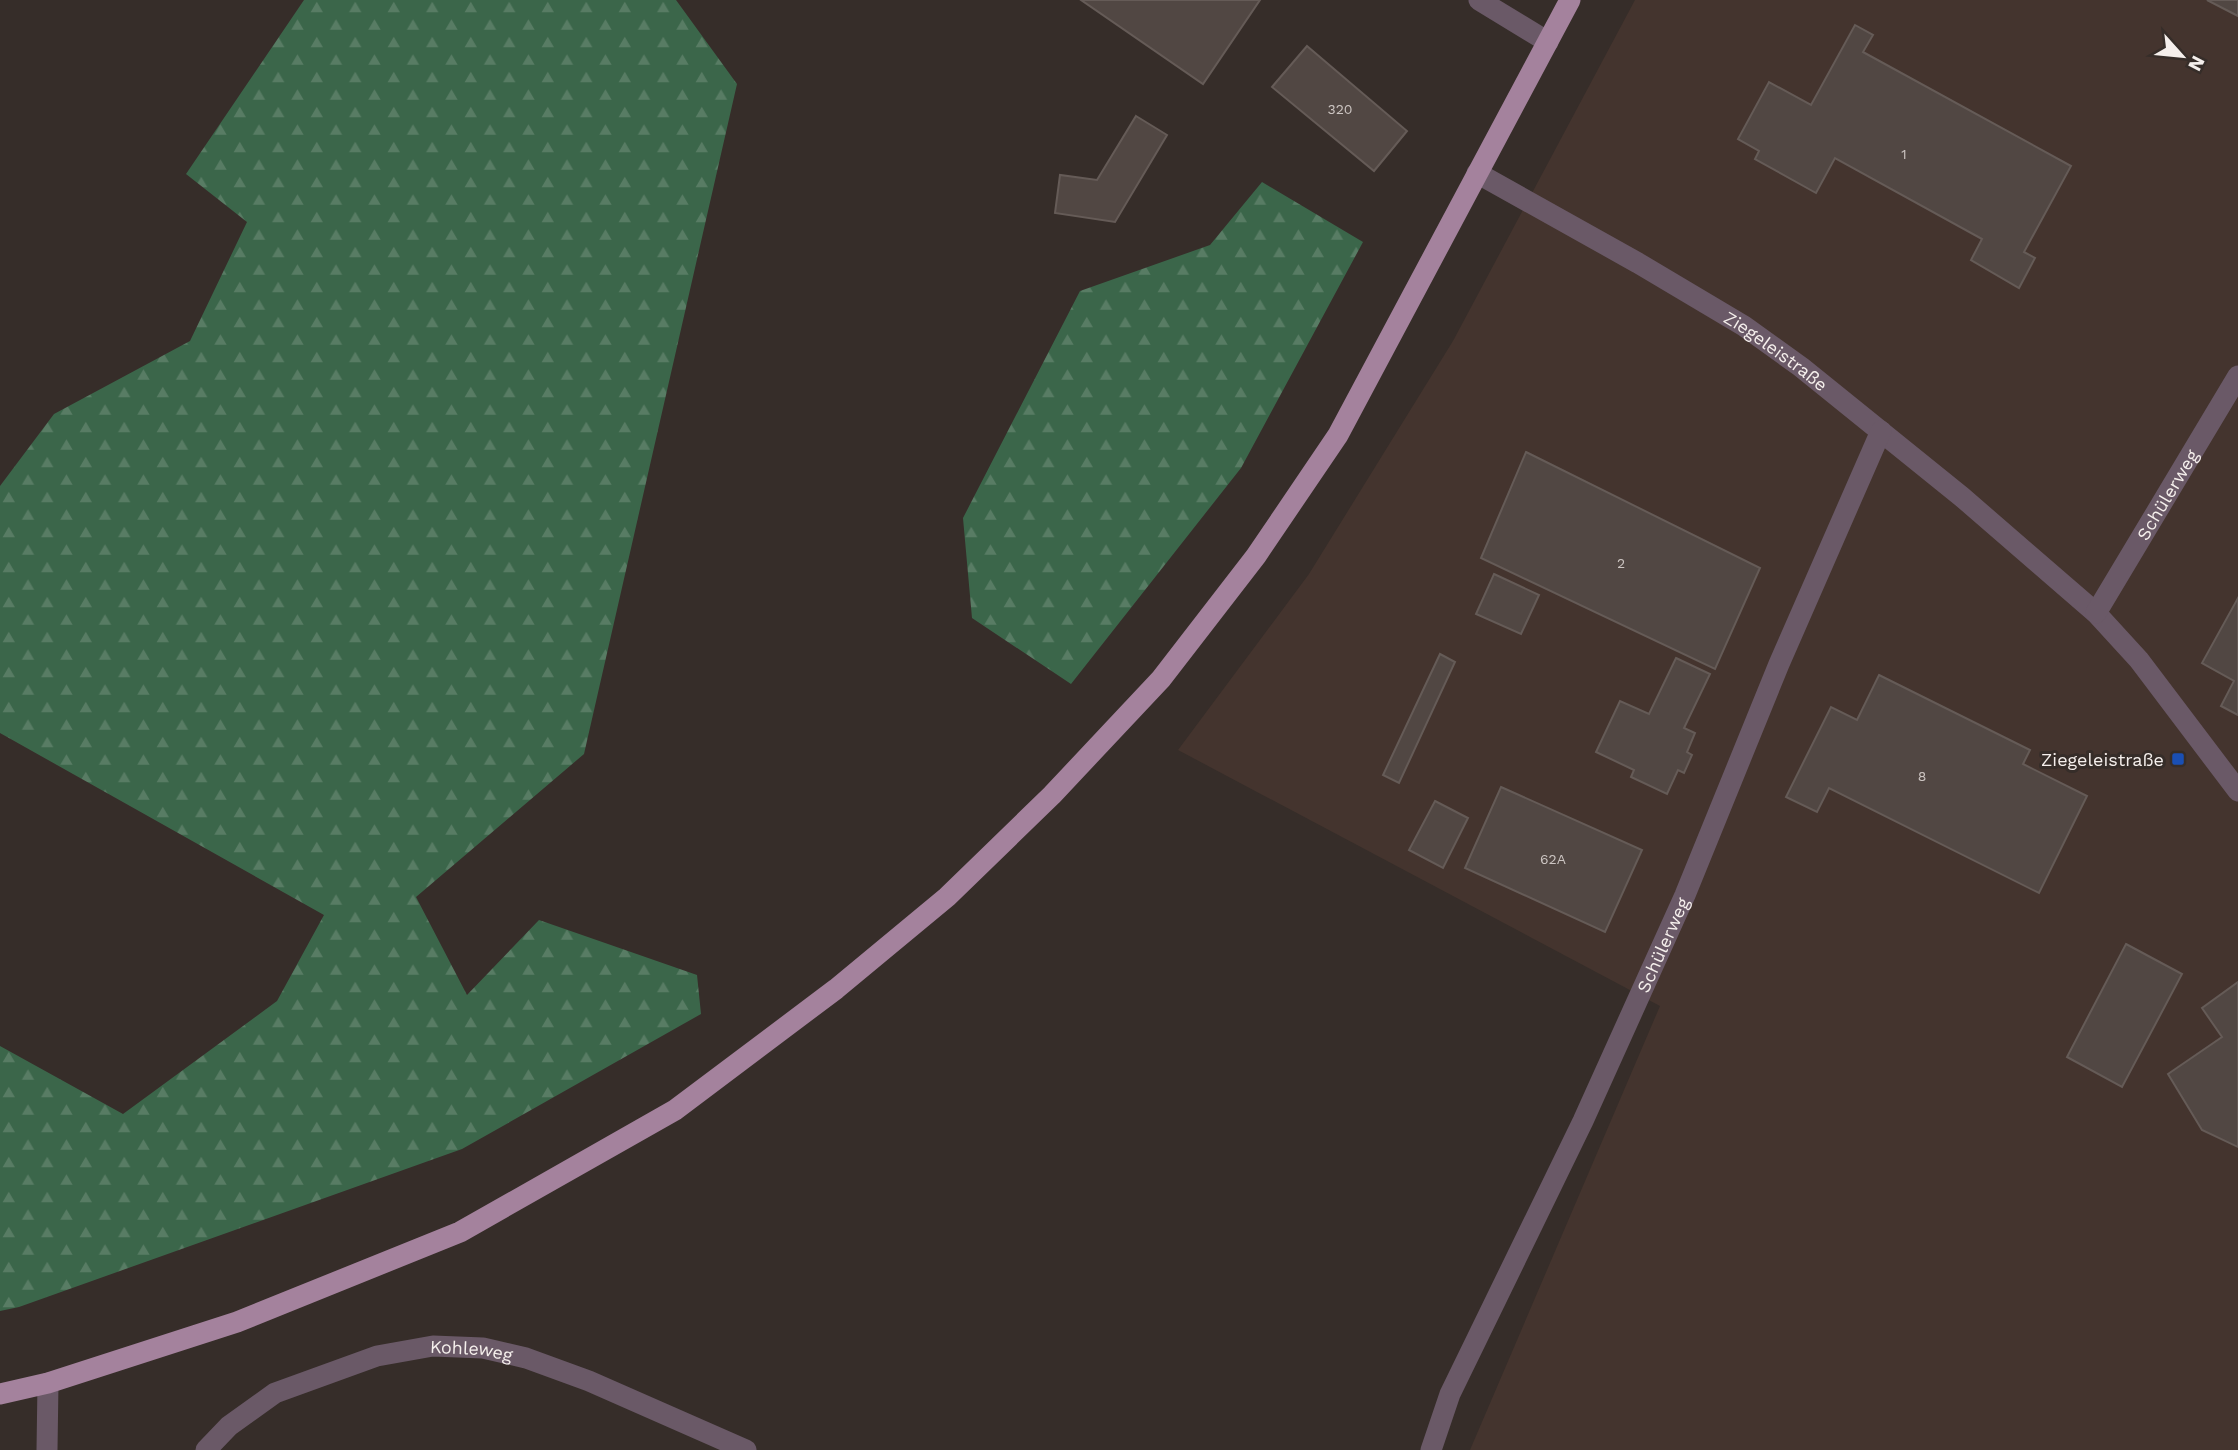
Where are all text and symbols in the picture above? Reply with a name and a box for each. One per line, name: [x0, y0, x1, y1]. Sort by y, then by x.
north arrow: [2147, 21, 2217, 91]
text: N: [2183, 52, 2210, 75]
house number: 320: [1327, 101, 1353, 117]
house number: 1: [1901, 146, 1907, 162]
street label: Ziegeleistraße: [1720, 306, 1832, 395]
street label: Schülerweg: [2132, 445, 2202, 544]
house number: 2: [1617, 555, 1625, 571]
place label: Ziegeleistraße: [2041, 749, 2164, 770]
marker: Ziegeleistraße: [2170, 751, 2186, 767]
house number: 8: [1918, 768, 1926, 784]
house number: 62A: [1540, 851, 1566, 867]
street label: Schülerweg: [1632, 894, 1693, 996]
street label: Kohleweg: [430, 1335, 515, 1365]

